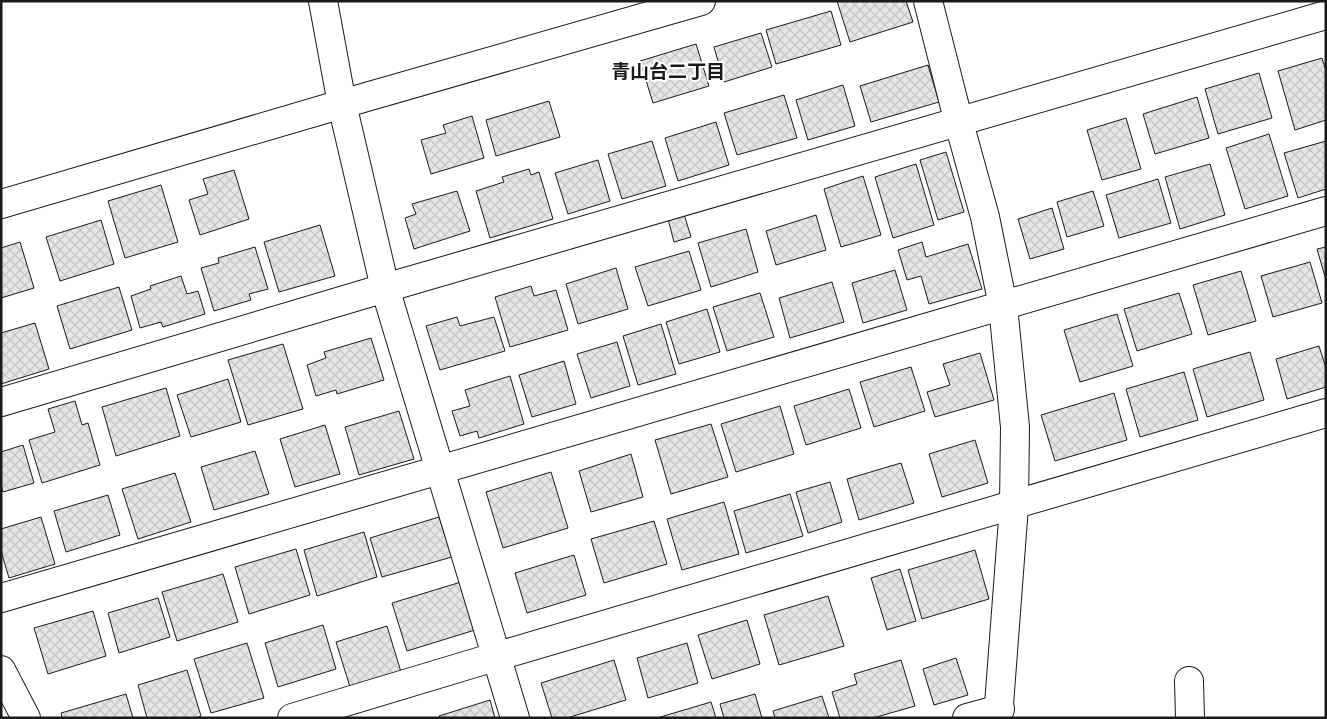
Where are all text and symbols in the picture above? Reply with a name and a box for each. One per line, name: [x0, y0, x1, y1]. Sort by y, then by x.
district label: 青山台二丁目: [611, 61, 725, 82]

